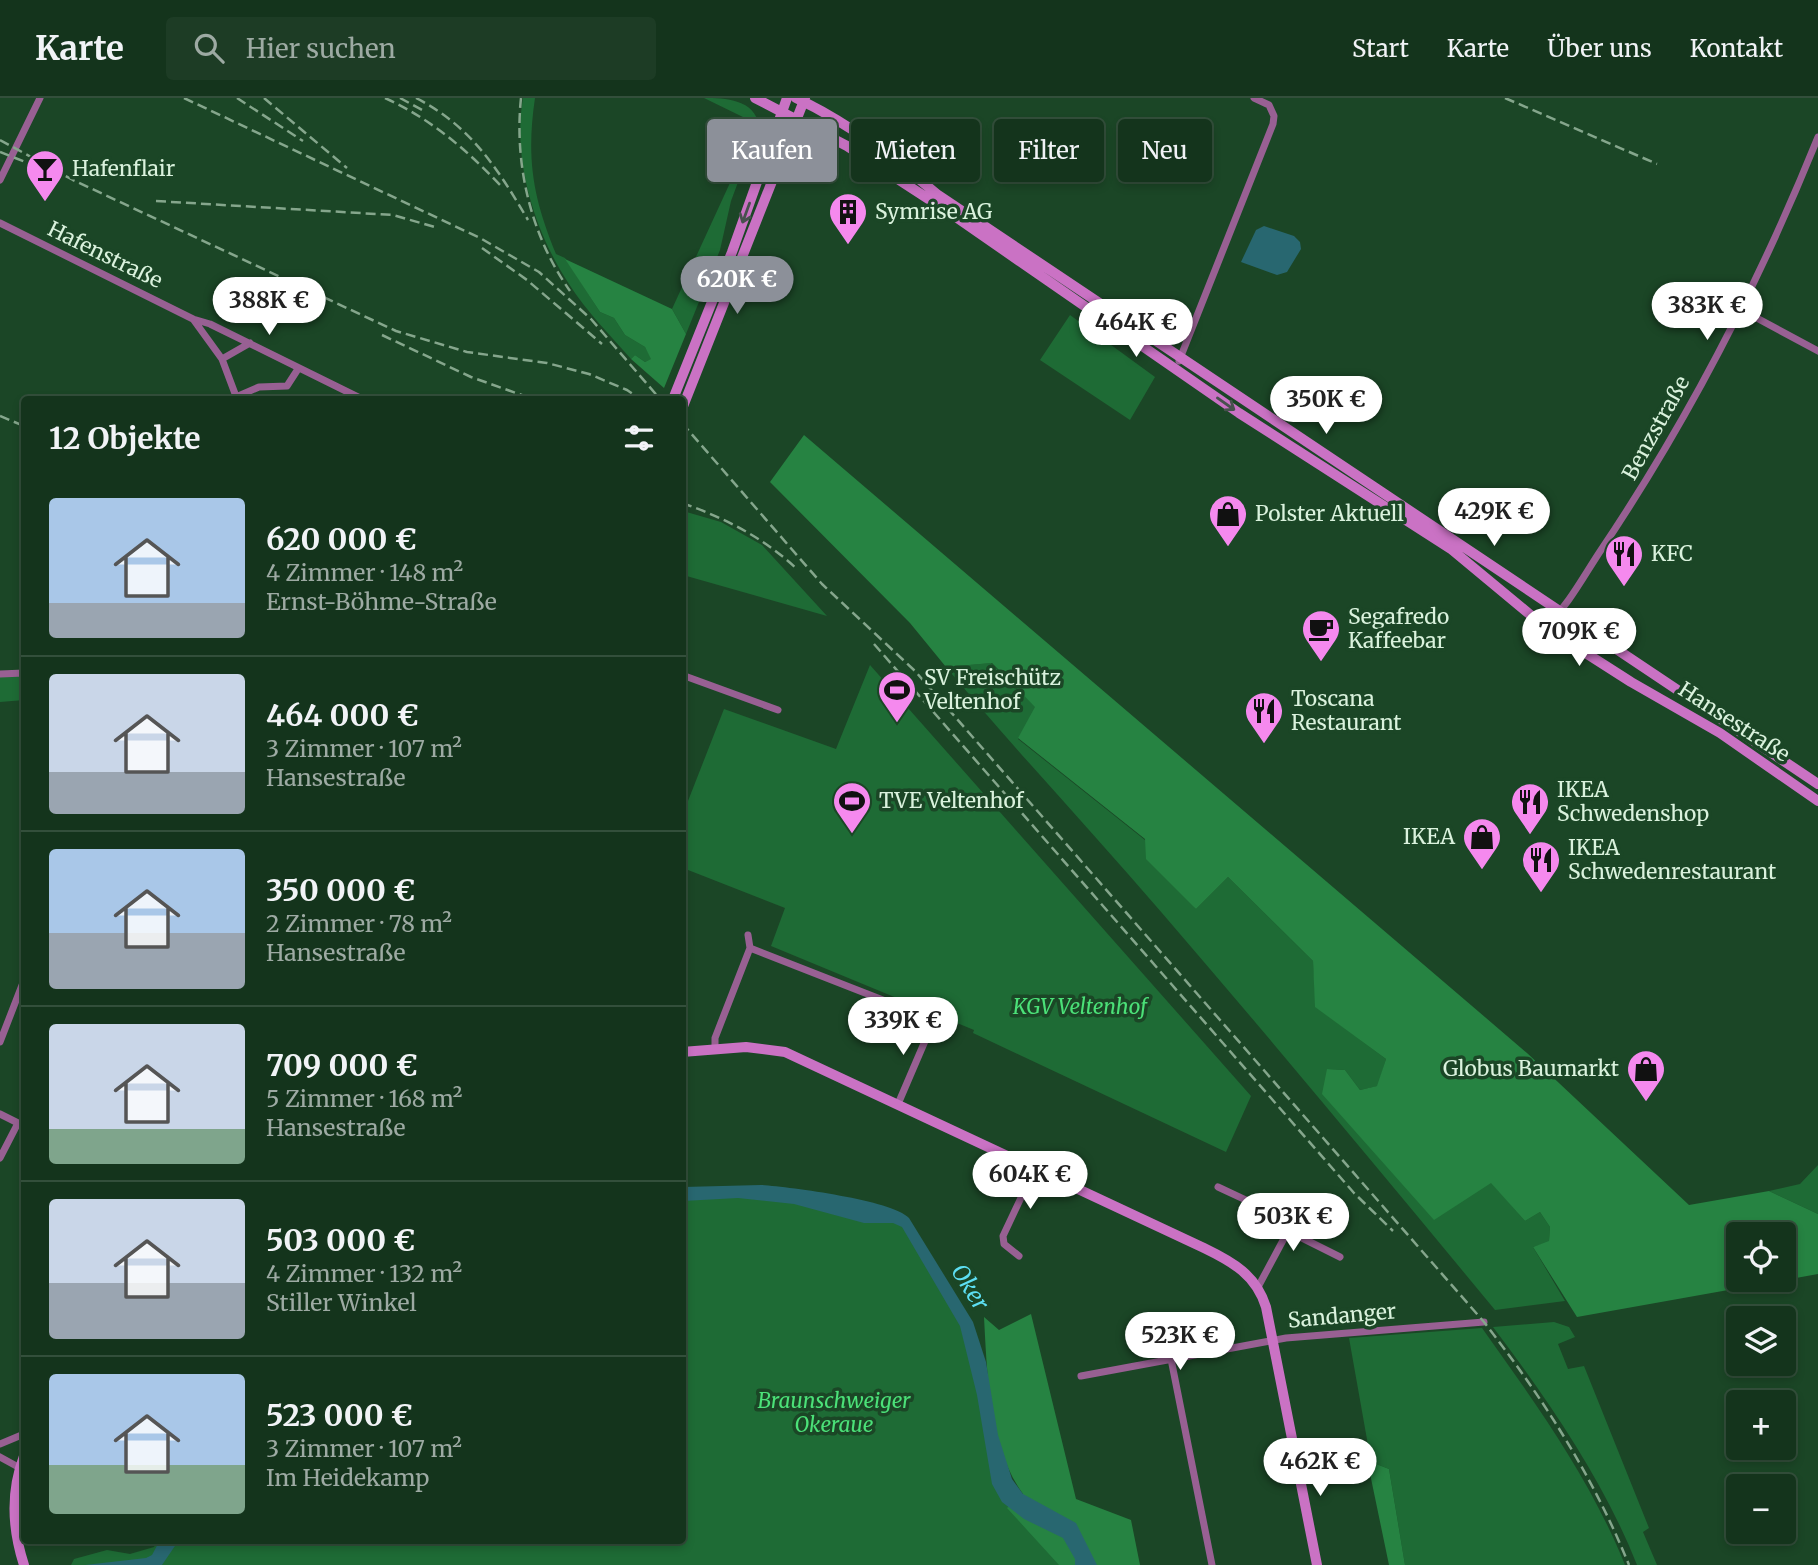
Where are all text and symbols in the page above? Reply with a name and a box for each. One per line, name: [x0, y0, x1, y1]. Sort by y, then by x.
search box: [166, 17, 656, 80]
text: Karte: [35, 28, 124, 69]
icon: search: [190, 29, 228, 67]
text: Hier suchen: [246, 32, 396, 65]
text: Start: [1352, 33, 1409, 64]
text: Karte: [1447, 33, 1509, 64]
text: Über uns: [1547, 33, 1652, 64]
text: Kontakt: [1690, 33, 1783, 64]
chip: Kaufen: [707, 119, 837, 182]
chip: Mieten: [851, 119, 980, 182]
chip: Filter: [994, 119, 1104, 182]
chip: Neu: [1118, 119, 1212, 182]
bar icon: Hafenflair: [24, 148, 66, 203]
place label: Hafenflair: [72, 155, 175, 182]
building icon: Symrise AG: [827, 191, 869, 246]
place label: Symrise AG: [875, 198, 992, 225]
one-way arrow: [739, 201, 752, 223]
street label: Hafenstraße: [43, 215, 167, 294]
pin: 620K €: [680, 256, 794, 316]
text: 620K €: [697, 264, 777, 293]
pin: 388K €: [212, 278, 326, 337]
pin: 383K €: [1650, 282, 1764, 342]
text: 388K €: [229, 285, 309, 314]
text: 383K €: [1668, 290, 1746, 319]
pin: 464K €: [1079, 300, 1193, 359]
text: 464K €: [1095, 307, 1177, 336]
street label: Benzstraße: [1616, 371, 1695, 485]
pin: 350K €: [1269, 376, 1383, 436]
text: 350K €: [1286, 384, 1366, 413]
one-way arrow: [1216, 397, 1235, 411]
text: 12 Objekte: [49, 419, 201, 457]
icon: filters: [620, 419, 658, 457]
pin: 429K €: [1437, 489, 1551, 548]
shop icon: Polster Aktuell: [1207, 493, 1249, 548]
text: 429K €: [1454, 496, 1534, 525]
place label: Polster Aktuell: [1255, 500, 1404, 527]
text: 620 000 €: [266, 520, 417, 558]
icon: home: [105, 526, 189, 610]
restaurant icon: KFC: [1603, 533, 1645, 588]
place label: KFC: [1651, 540, 1693, 567]
text: 4 Zimmer · 148 m²: [266, 558, 463, 587]
text: Ernst-Böhme-Straße: [266, 587, 497, 616]
place label: Segafredo Kaffeebar: [1348, 603, 1449, 654]
cafe icon: Segafredo Kaffeebar: [1300, 608, 1342, 663]
pin: 709K €: [1522, 608, 1636, 668]
text: 709K €: [1538, 616, 1620, 645]
place label: SV Freischütz Veltenhof: [923, 664, 1061, 715]
sports icon: SV Freischütz Veltenhof: [876, 669, 918, 724]
street label: Hansestraße: [1673, 676, 1795, 768]
place label: Toscana Restaurant: [1291, 685, 1401, 736]
restaurant icon: Toscana Restaurant: [1243, 690, 1285, 745]
text: 464 000 €: [266, 696, 419, 734]
icon: home: [105, 702, 189, 786]
text: 3 Zimmer · 107 m²: [266, 734, 462, 763]
text: Hansestraße: [266, 763, 406, 792]
place label: IKEA Schwedenshop: [1557, 776, 1709, 827]
sports icon: TVE Veltenhof: [831, 780, 873, 835]
restaurant icon: IKEA Schwedenshop: [1509, 781, 1551, 836]
place label: TVE Veltenhof: [879, 787, 1025, 814]
shop icon: IKEA: [1461, 816, 1503, 871]
place label: IKEA: [1403, 823, 1455, 850]
place label: IKEA Schwedenrestaurant: [1568, 834, 1776, 885]
restaurant icon: IKEA Schwedenrestaurant: [1520, 839, 1562, 894]
text: 350 000 €: [266, 871, 415, 909]
icon: home: [105, 877, 189, 961]
text: 2 Zimmer · 78 m²: [266, 909, 452, 938]
text: Hansestraße: [266, 938, 406, 967]
park label: KGV Veltenhof: [1012, 993, 1150, 1020]
pin: 339K €: [846, 998, 960, 1057]
text: 339K €: [864, 1005, 942, 1034]
text: 709 000 €: [266, 1046, 418, 1084]
shop icon: Globus Baumarkt: [1625, 1048, 1667, 1103]
icon: home: [105, 1052, 189, 1136]
place label: Globus Baumarkt: [1443, 1055, 1619, 1082]
text: 5 Zimmer · 168 m²: [266, 1084, 463, 1113]
text: Hansestraße: [266, 1113, 406, 1142]
pin: 604K €: [973, 1152, 1087, 1211]
text: 604K €: [989, 1159, 1071, 1188]
pin: 503K €: [1236, 1194, 1350, 1253]
text: 503K €: [1253, 1201, 1333, 1230]
text: 503 000 €: [266, 1221, 415, 1259]
map controls: [1726, 1222, 1796, 1544]
button: locate: [1726, 1222, 1796, 1292]
icon: home: [105, 1227, 189, 1311]
water label: Oker: [945, 1258, 996, 1316]
text: 4 Zimmer · 132 m²: [266, 1259, 462, 1288]
text: Stiller Winkel: [266, 1288, 417, 1317]
street label: Sandanger: [1287, 1297, 1397, 1334]
button: layers: [1726, 1306, 1796, 1376]
pin: 523K €: [1123, 1312, 1237, 1372]
text: 523K €: [1141, 1320, 1219, 1349]
park label: Braunschweiger Okeraue: [757, 1387, 911, 1438]
button: +: [1726, 1390, 1796, 1460]
text: 523 000 €: [266, 1396, 413, 1434]
icon: home: [105, 1402, 189, 1486]
text: 3 Zimmer · 107 m²: [266, 1434, 462, 1463]
pin: 462K €: [1263, 1438, 1377, 1498]
text: 462K €: [1280, 1446, 1360, 1475]
text: Im Heidekamp: [266, 1463, 429, 1492]
button: −: [1726, 1474, 1796, 1544]

